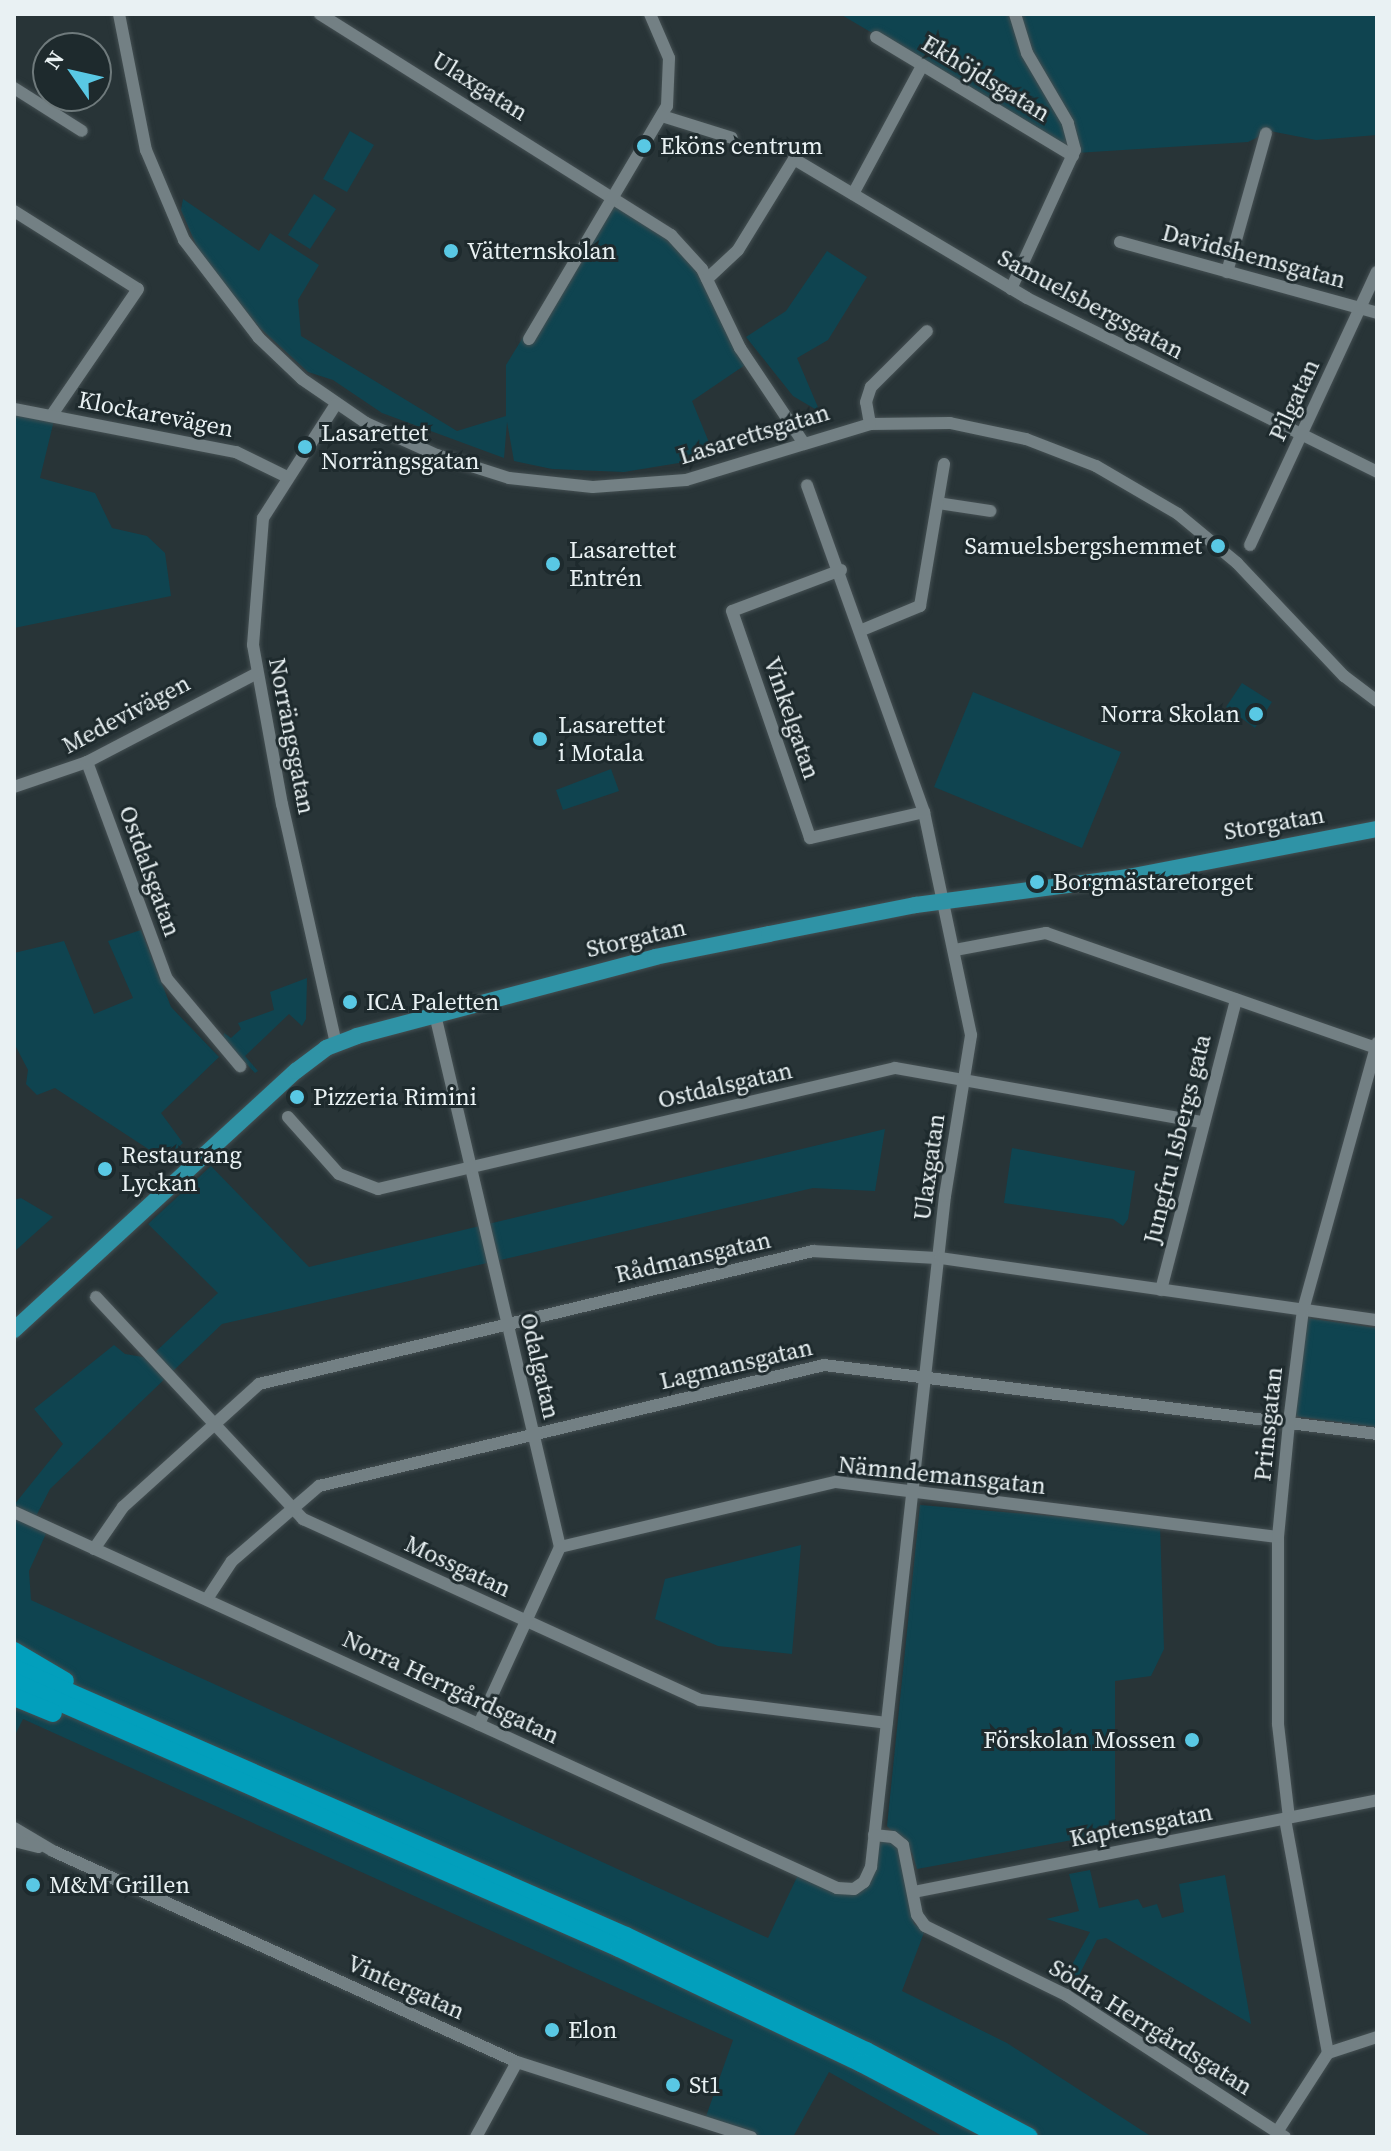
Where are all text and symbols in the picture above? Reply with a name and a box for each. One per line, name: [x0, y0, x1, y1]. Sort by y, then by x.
street label: Ekhöjdsgatan: [917, 28, 1055, 128]
north arrow: [32, 32, 112, 112]
text: N: [37, 45, 71, 75]
street label: Ulaxgatan: [427, 45, 533, 127]
place label: Eköns centrum: [660, 132, 823, 160]
marker: Eköns centrum: [635, 137, 653, 155]
street label: Davidshemsgatan: [1159, 218, 1349, 294]
place label: Vätternskolan: [467, 237, 616, 265]
marker: Vätternskolan: [442, 242, 460, 260]
street label: Samuelsbergsgatan: [993, 243, 1189, 365]
street label: Pilgatan: [1263, 354, 1325, 446]
street label: Klockarevägen: [76, 385, 236, 443]
street label: Lasarettsgatan: [675, 397, 833, 471]
place label: Lasarettet Norrängsgatan: [321, 419, 480, 475]
marker: Lasarettet Norrängsgatan: [296, 438, 314, 456]
place label: Samuelsbergshemmet: [964, 532, 1202, 560]
place label: Lasarettet Entrén: [569, 536, 676, 592]
marker: Samuelsbergshemmet: [1209, 537, 1227, 555]
marker: Lasarettet Entrén: [544, 555, 562, 573]
street label: Vinkelgatan: [758, 653, 826, 783]
street label: Norrängsgatan: [263, 655, 321, 817]
street label: Medevivägen: [57, 668, 195, 760]
place label: Norra Skolan: [1100, 700, 1240, 728]
marker: Norra Skolan: [1247, 705, 1265, 723]
place label: Lasarettet i Motala: [558, 711, 665, 767]
marker: Lasarettet i Motala: [529, 728, 551, 750]
street label: Storgatan: [1221, 800, 1327, 846]
street label: Ostdalsgatan: [113, 802, 187, 940]
place label: Borgmästaretorget: [1053, 868, 1253, 896]
marker: Borgmästaretorget: [1028, 873, 1046, 891]
street label: Storgatan: [583, 913, 689, 963]
place label: ICA Paletten: [366, 988, 499, 1016]
marker: ICA Paletten: [341, 993, 359, 1011]
street label: Jungfru Isbergs gata: [1137, 1031, 1217, 1247]
street label: Ostdalsgatan: [655, 1056, 795, 1114]
place label: Pizzeria Rimini: [313, 1083, 477, 1111]
marker: Pizzeria Rimini: [288, 1088, 306, 1106]
street label: Ulaxgatan: [907, 1112, 951, 1222]
place label: Restaurang Lyckan: [121, 1141, 242, 1197]
marker: Restaurang Lyckan: [96, 1160, 114, 1178]
street label: Rådmansgatan: [612, 1225, 774, 1289]
street label: Odalgatan: [514, 1310, 566, 1422]
street label: Lagmansgatan: [657, 1332, 815, 1396]
street label: Prinsgatan: [1248, 1365, 1288, 1483]
street label: Nämndemansgatan: [837, 1450, 1047, 1500]
street label: Mossgatan: [400, 1529, 516, 1603]
street label: Norra Herrgårdsgatan: [338, 1624, 564, 1750]
place label: Förskolan Mossen: [983, 1726, 1176, 1754]
marker: Förskolan Mossen: [1183, 1731, 1201, 1749]
street label: Kaptensgatan: [1067, 1797, 1215, 1853]
place label: M&M Grillen: [49, 1871, 190, 1899]
marker: M&M Grillen: [24, 1876, 42, 1894]
street label: Vintergatan: [343, 1948, 469, 2026]
street label: Södra Herrgårdsgatan: [1044, 1953, 1258, 2101]
place label: Elon: [568, 2016, 617, 2044]
marker: Elon: [543, 2021, 561, 2039]
place label: St1: [689, 2071, 721, 2099]
marker: St1: [664, 2076, 682, 2094]

